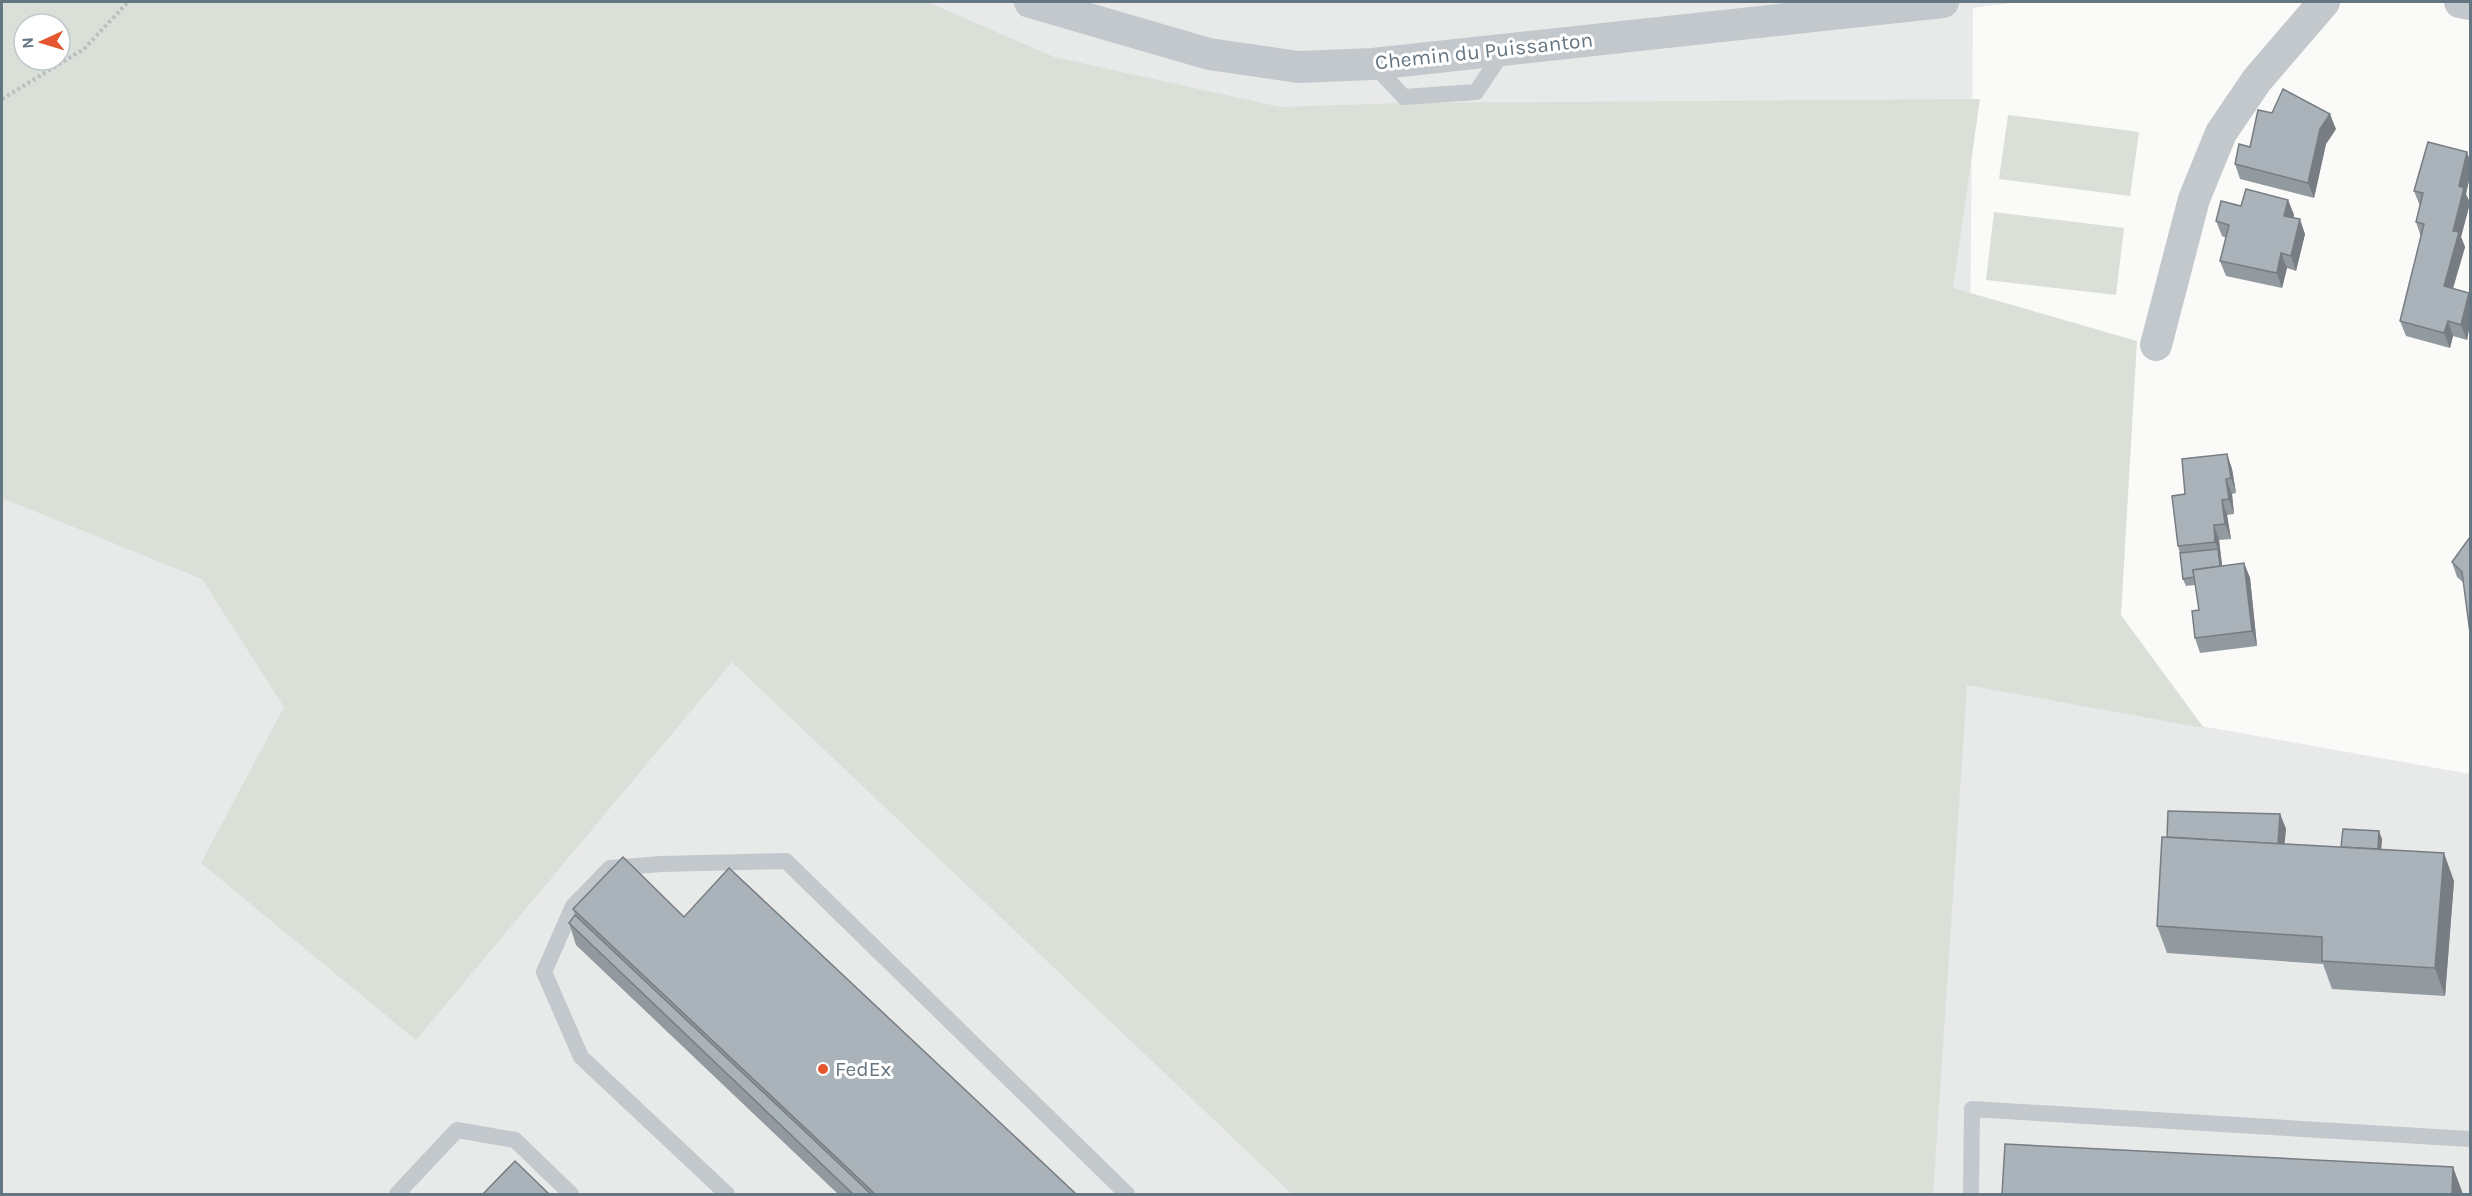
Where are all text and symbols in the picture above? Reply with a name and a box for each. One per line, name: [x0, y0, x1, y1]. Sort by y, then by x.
north arrow: [12, 12, 72, 72]
street label: Chemin du Puissanton: [1374, 28, 1594, 74]
text: N: [18, 37, 37, 49]
place label: FedEx: [835, 1057, 891, 1081]
marker: FedEx: [816, 1062, 830, 1076]

